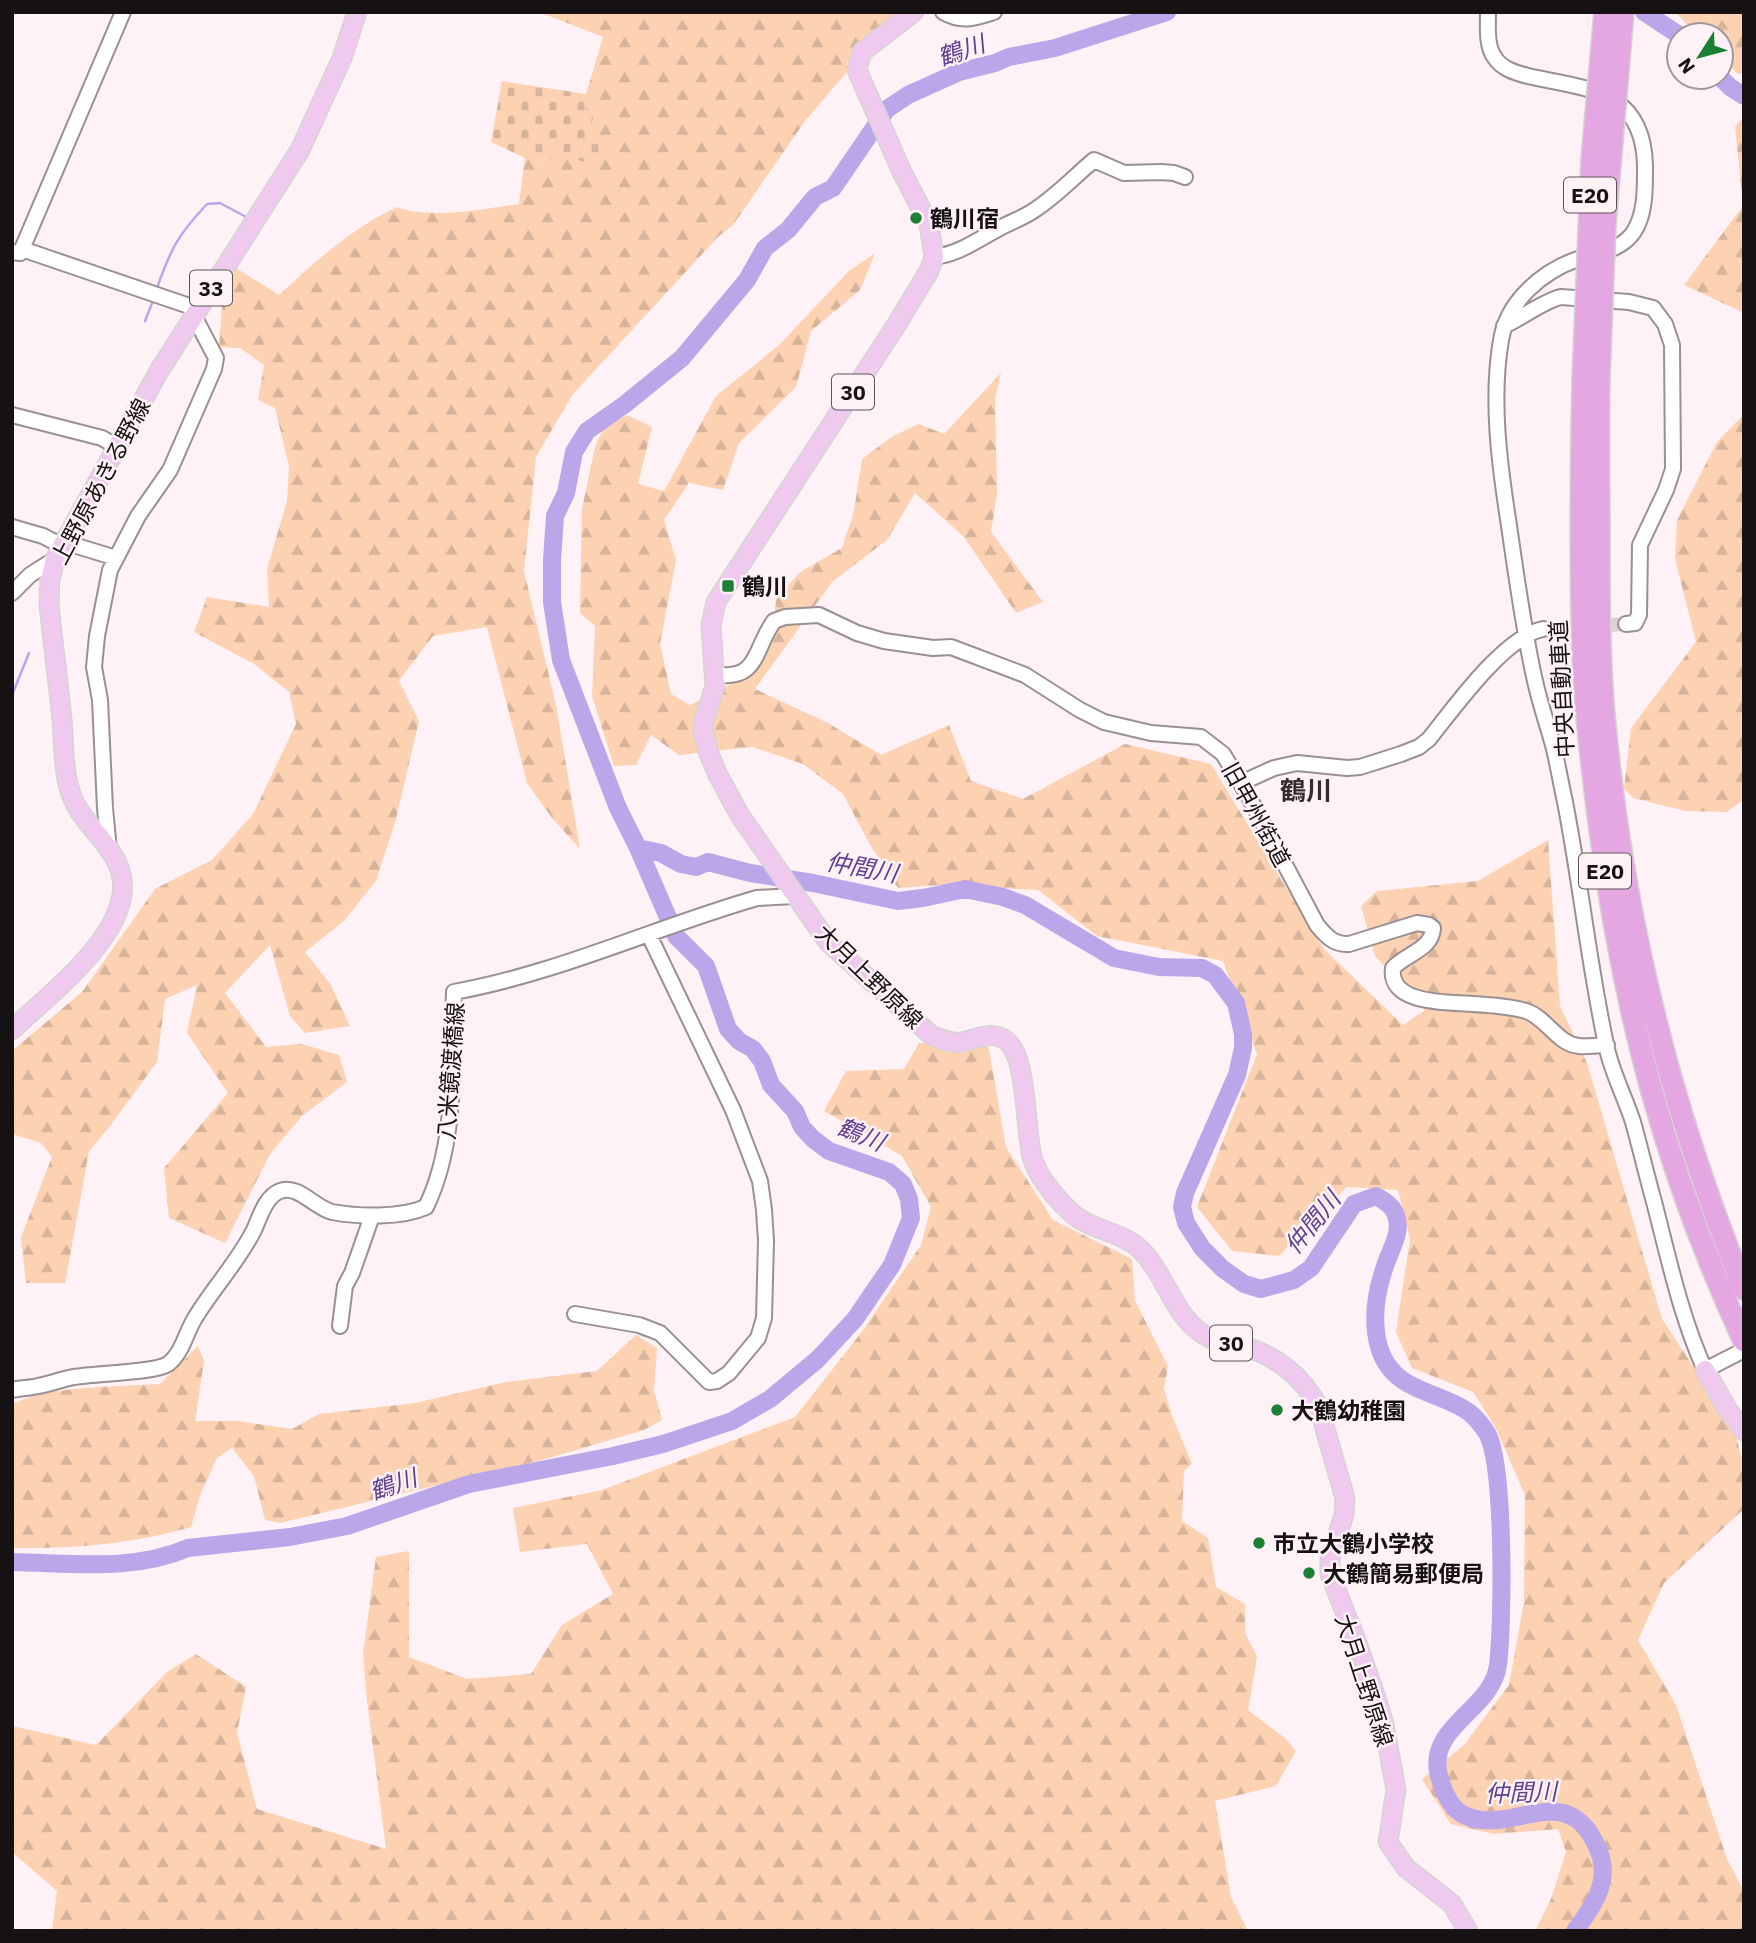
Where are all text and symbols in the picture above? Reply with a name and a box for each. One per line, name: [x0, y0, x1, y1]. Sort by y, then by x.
north arrow: [1665, 21, 1735, 91]
water label: 鶴川: [933, 26, 992, 73]
text: N: [1672, 53, 1700, 79]
road number: E20: [1564, 178, 1616, 212]
place label: 鶴川宿: [930, 203, 999, 233]
marker: 鶴川宿: [908, 210, 924, 226]
road number: 33: [190, 270, 232, 306]
road number: 30: [832, 374, 874, 410]
street label: 上野原あきる野線: [44, 393, 156, 569]
place label: 鶴川: [742, 571, 788, 601]
marker: 鶴川: [720, 578, 736, 594]
street label: 中央自動車道: [1542, 619, 1580, 759]
street label: 旧甲州街道: [1216, 756, 1298, 872]
district label: 鶴川: [1280, 773, 1332, 807]
water label: 仲間川: [824, 845, 903, 890]
road number: E20: [1579, 854, 1631, 888]
street label: 大月上野原線: [810, 917, 930, 1035]
street label: 八米鏡渡橋線: [430, 1001, 470, 1141]
water label: 鶴川: [833, 1110, 892, 1159]
water label: 仲間川: [1277, 1182, 1349, 1260]
road number: 30: [1210, 1326, 1252, 1360]
place label: 大鶴幼稚園: [1291, 1395, 1406, 1425]
marker: 大鶴幼稚園: [1269, 1402, 1285, 1418]
water label: 鶴川: [365, 1460, 424, 1507]
place label: 市立大鶴小学校: [1273, 1528, 1434, 1558]
marker: 市立大鶴小学校: [1251, 1535, 1267, 1551]
place label: 大鶴簡易郵便局: [1323, 1558, 1484, 1588]
marker: 大鶴簡易郵便局: [1301, 1565, 1317, 1581]
street label: 大月上野原線: [1329, 1610, 1401, 1750]
water label: 仲間川: [1484, 1775, 1561, 1809]

